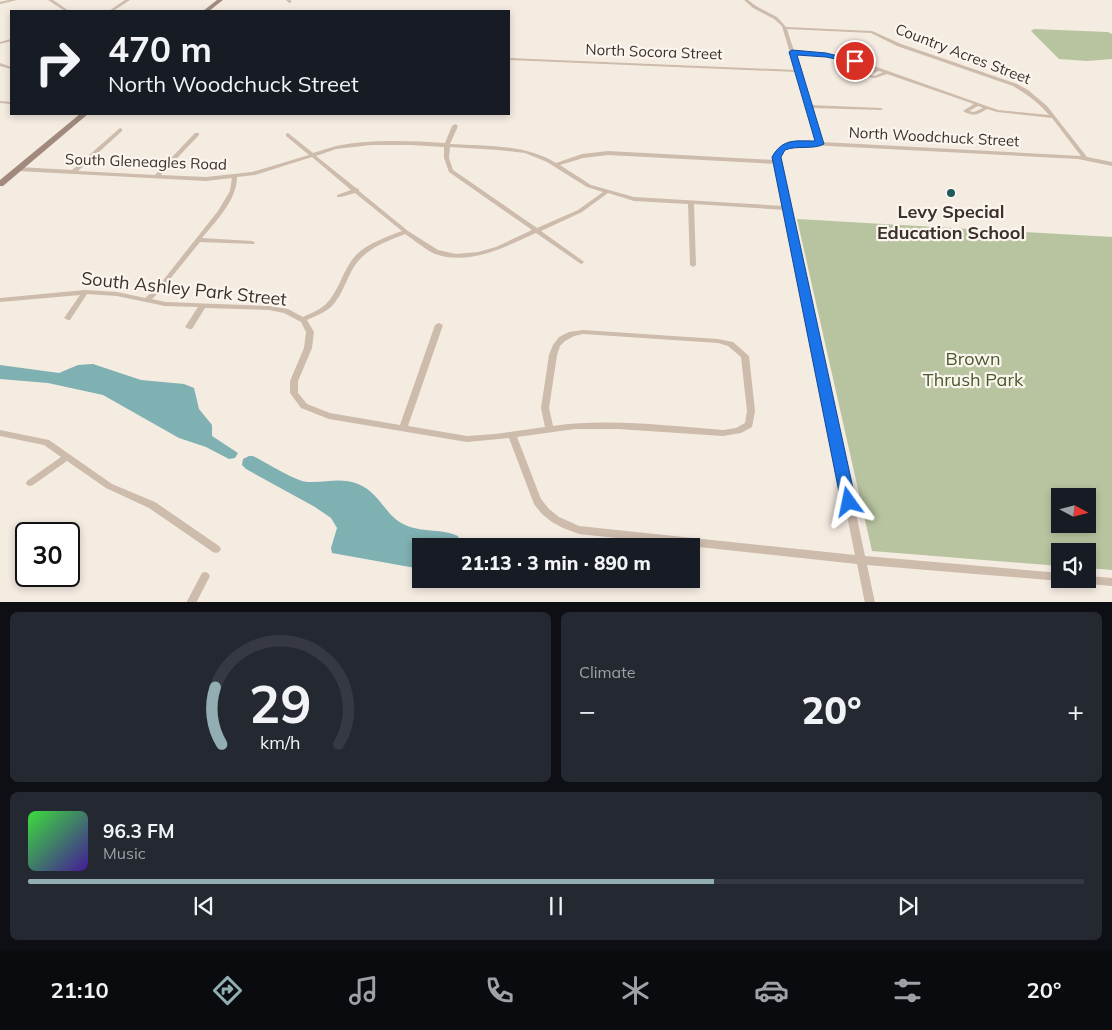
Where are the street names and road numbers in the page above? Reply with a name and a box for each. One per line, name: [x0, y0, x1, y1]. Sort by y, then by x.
street label: Country Acres Street: [893, 19, 1034, 88]
street label: North Socora Street: [585, 40, 723, 63]
street label: North Woodchuck Street: [848, 123, 1020, 150]
street label: South Gleneagles Road: [65, 149, 227, 174]
street label: South Ashley Park Street: [80, 266, 288, 311]

